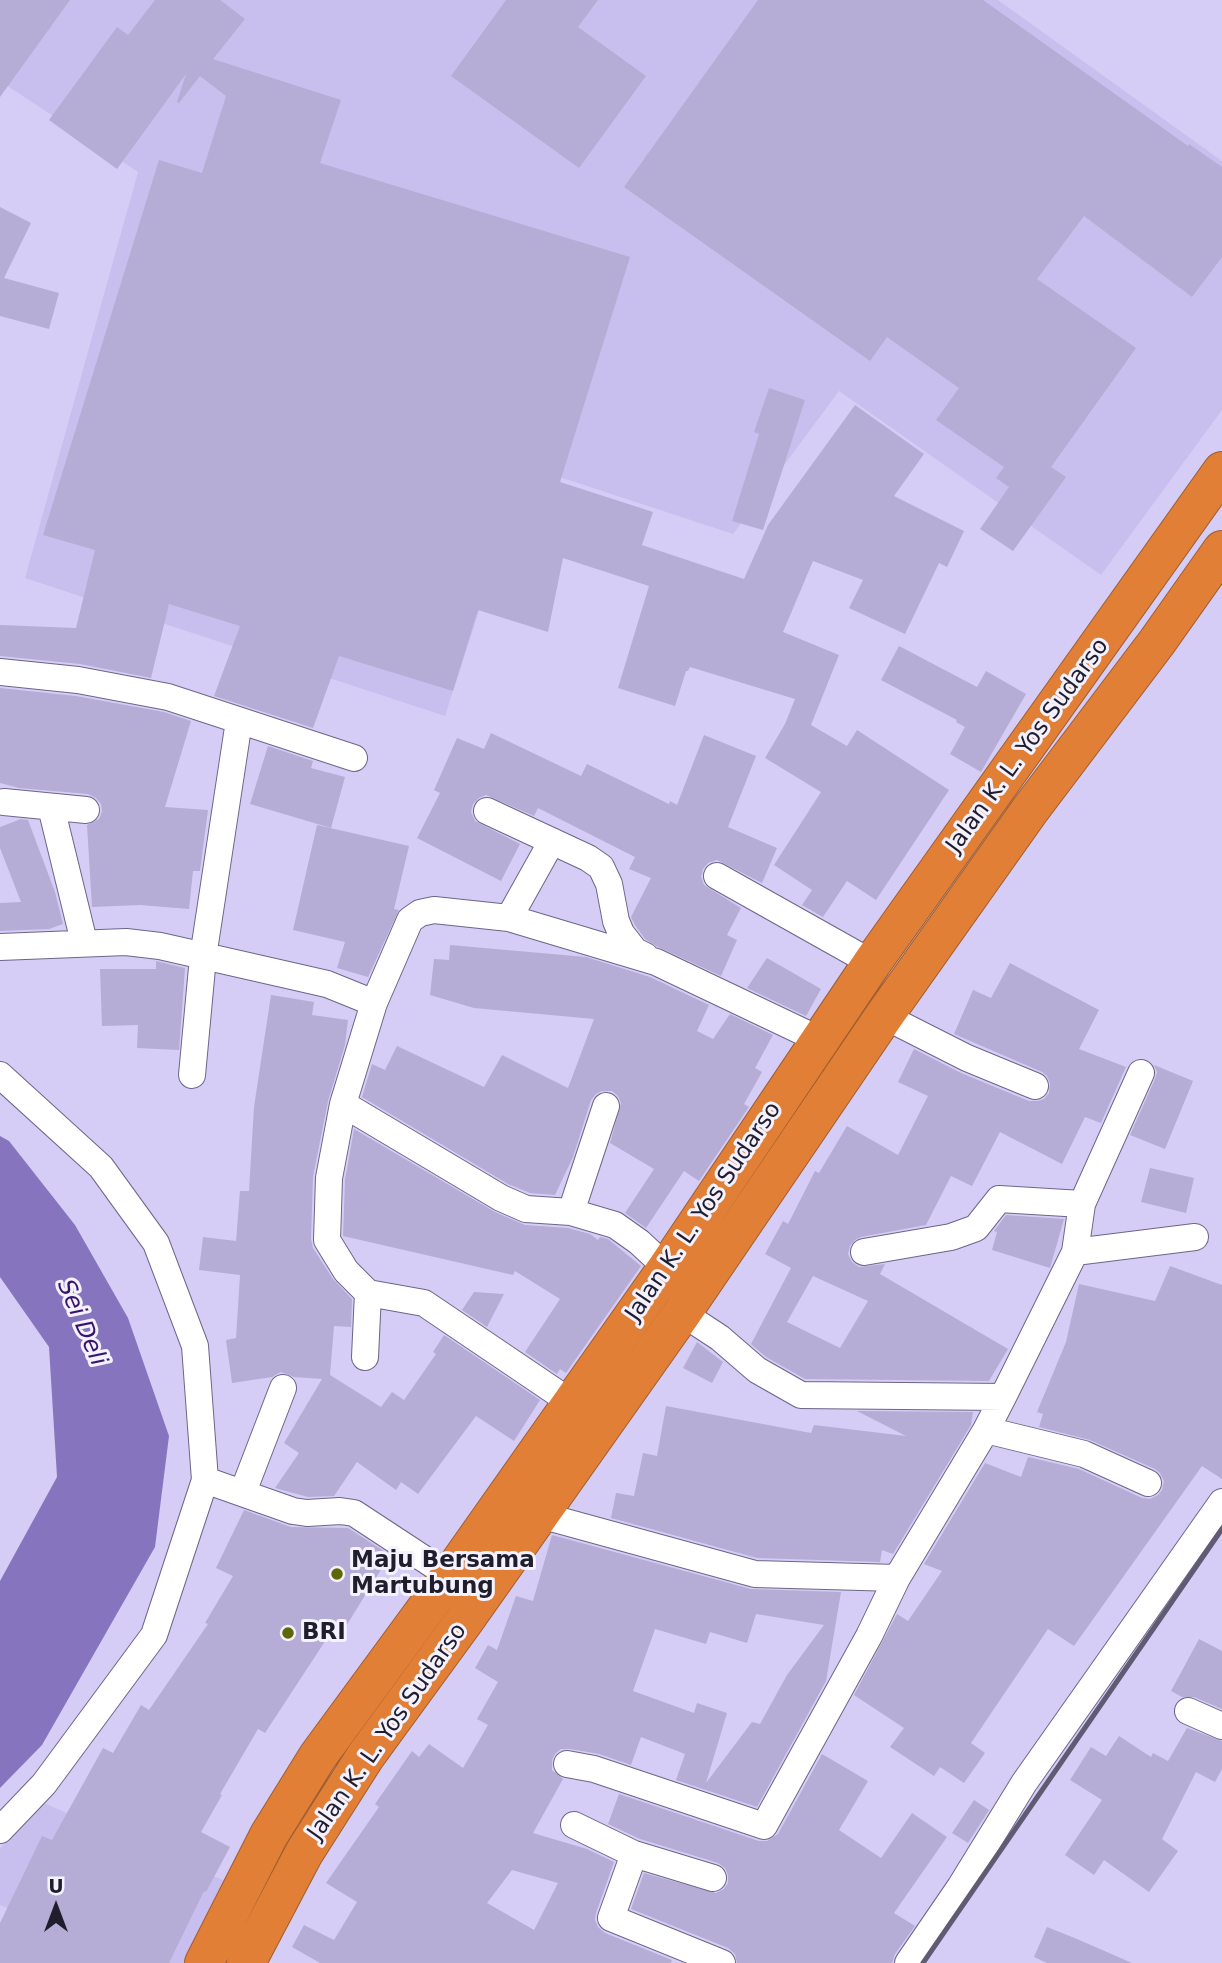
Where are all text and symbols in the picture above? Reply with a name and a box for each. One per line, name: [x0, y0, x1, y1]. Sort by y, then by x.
street label: Jalan K. L. Yos Sudarso: [941, 633, 1115, 859]
street label: Jalan K. L. Yos Sudarso: [620, 1097, 788, 1327]
water label: Sei Deli: [50, 1276, 112, 1370]
place label: Maju Bersama Martubung: [351, 1547, 535, 1601]
marker: Maju Bersama Martubung: [329, 1566, 345, 1582]
street label: Jalan K. L. Yos Sudarso: [303, 1618, 473, 1846]
place label: BRI: [302, 1619, 346, 1647]
marker: BRI: [280, 1625, 296, 1641]
north arrow: [21, 1872, 91, 1942]
text: U: [48, 1875, 64, 1897]

